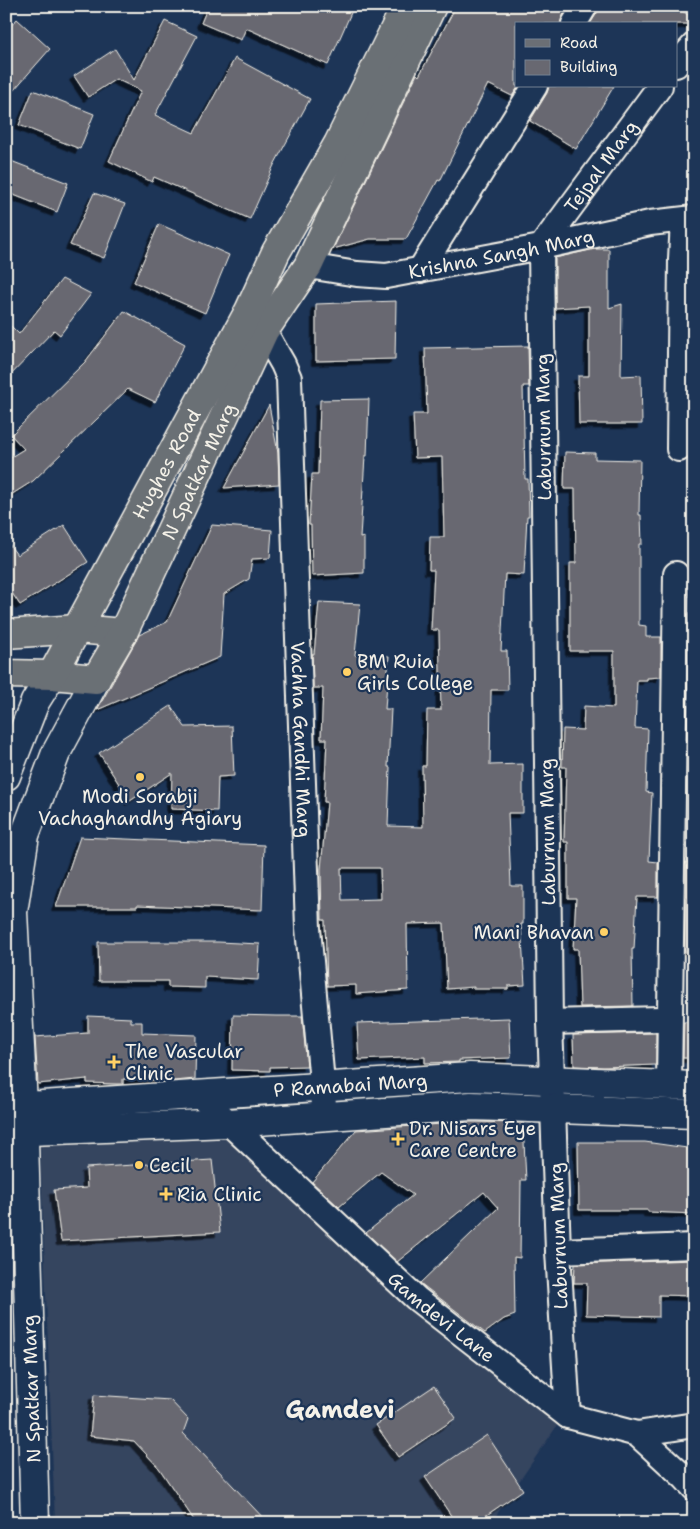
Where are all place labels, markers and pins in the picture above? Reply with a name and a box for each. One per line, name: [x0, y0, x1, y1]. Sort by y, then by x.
place label: BM Ruia Girls College: [357, 649, 473, 696]
marker: BM Ruia Girls College: [341, 666, 353, 678]
marker: Modi Sorabji Vachaghandhy Agiary: [134, 771, 146, 783]
place label: Modi Sorabji Vachaghandhy Agiary: [38, 784, 242, 831]
place label: Mani Bhavan: [474, 920, 594, 945]
marker: Mani Bhavan: [598, 926, 610, 938]
place label: The Vascular Clinic: [125, 1039, 243, 1086]
marker: The Vascular Clinic: [107, 1055, 121, 1069]
place label: Dr. Nisars Eye Care Centre: [409, 1116, 536, 1163]
marker: Dr. Nisars Eye Care Centre: [391, 1132, 405, 1146]
place label: Cecil: [149, 1153, 191, 1178]
marker: Cecil: [133, 1159, 145, 1171]
place label: Ria Clinic: [177, 1182, 262, 1207]
marker: Ria Clinic: [159, 1187, 173, 1201]

